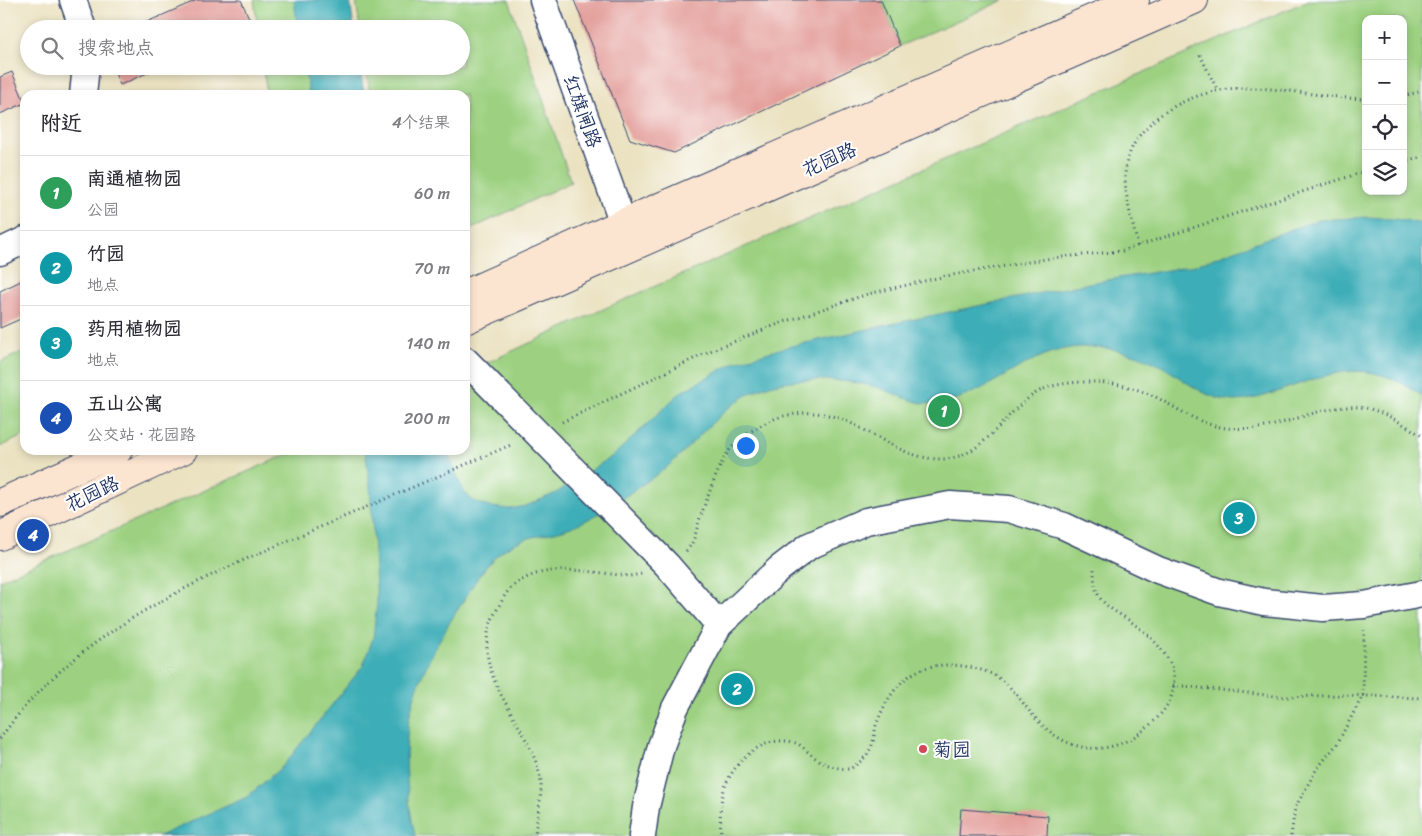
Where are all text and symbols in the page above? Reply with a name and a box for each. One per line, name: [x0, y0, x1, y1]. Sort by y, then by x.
map controls: [1362, 15, 1407, 195]
button: +: [1362, 15, 1407, 60]
search box: [20, 20, 470, 75]
text: 搜索地点: [78, 31, 154, 64]
icon: search: [38, 34, 66, 62]
button: −: [1362, 60, 1407, 105]
street label: 红旗闸路: [554, 70, 611, 153]
text: 附近: [40, 104, 82, 142]
button: locate: [1362, 105, 1407, 150]
text: 4个结果: [392, 108, 450, 137]
street label: 花园路: [796, 133, 862, 186]
button: layers: [1362, 150, 1407, 195]
text: 南通植物园: [87, 162, 182, 195]
text: 1: [53, 179, 59, 208]
text: 60 m: [414, 179, 450, 208]
text: 公园: [87, 195, 119, 224]
text: 竹园: [87, 237, 125, 270]
text: 2: [51, 254, 61, 283]
text: 70 m: [414, 254, 450, 283]
text: 地点: [87, 270, 119, 299]
text: 药用植物园: [87, 312, 182, 345]
text: 3: [52, 329, 60, 358]
text: 140 m: [407, 329, 450, 358]
text: 地点: [87, 345, 119, 374]
text: 五山公寓: [87, 387, 163, 420]
pin: 1: [928, 392, 960, 430]
text: 4: [51, 404, 61, 433]
text: 200 m: [404, 404, 450, 433]
text: 公交站 · 花园路: [87, 420, 196, 449]
your location: [733, 433, 759, 459]
street label: 花园路: [59, 466, 125, 520]
pin: 3: [1223, 499, 1255, 537]
pin: 4: [17, 516, 49, 554]
pin: 2: [721, 670, 753, 708]
place label: 菊园: [933, 733, 971, 766]
marker: 菊园: [917, 743, 929, 755]

